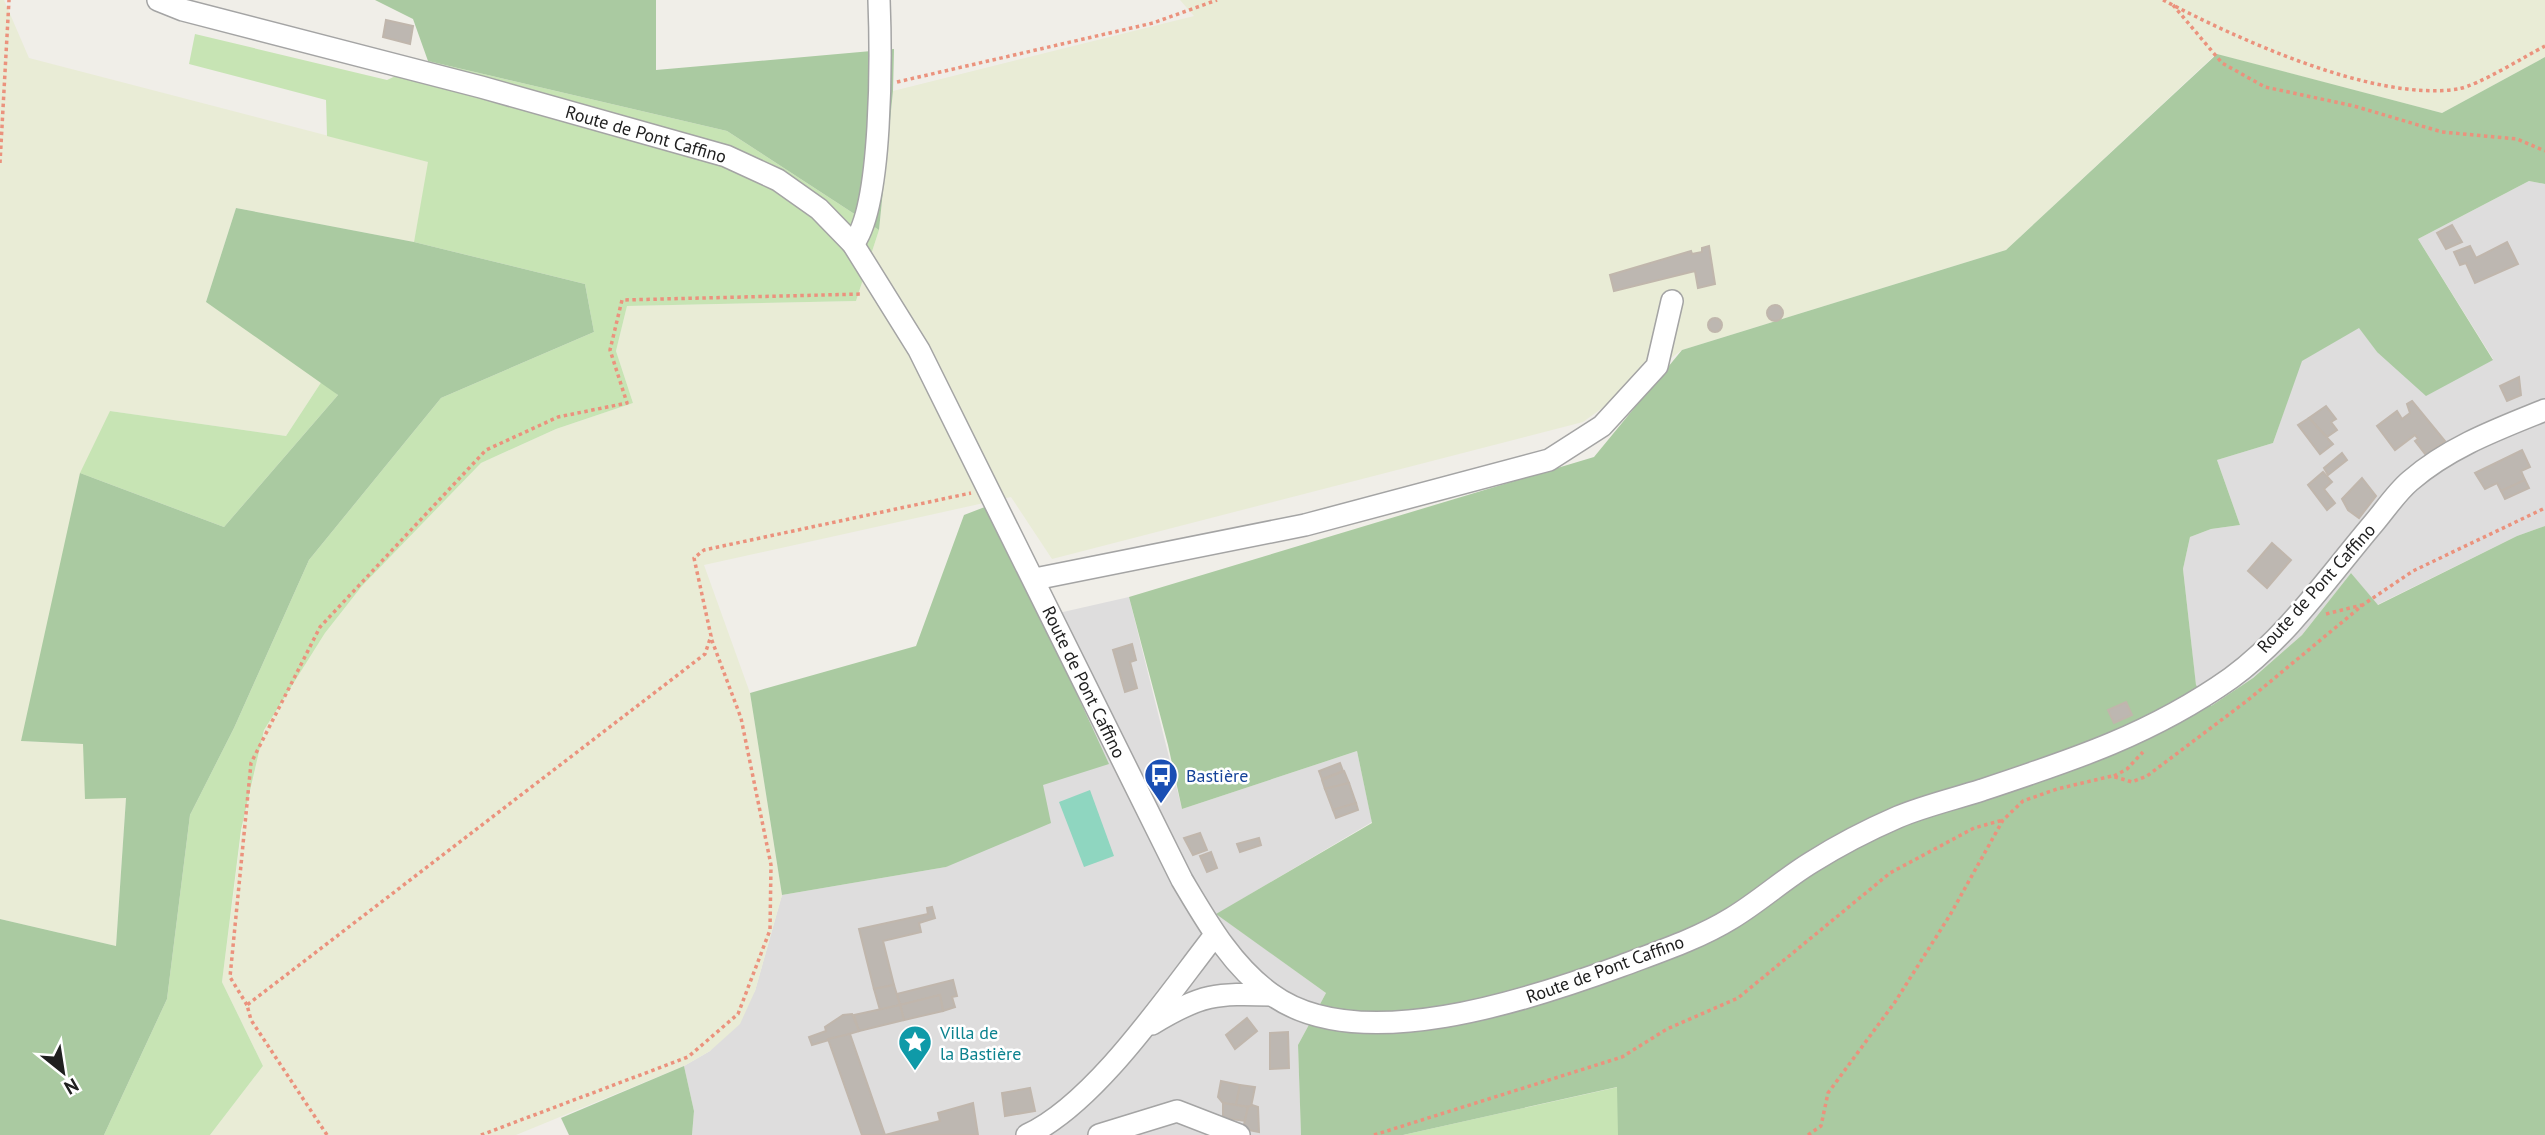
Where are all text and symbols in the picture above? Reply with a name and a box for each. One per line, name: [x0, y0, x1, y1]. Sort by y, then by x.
street label: Route de Pont Caffino: [563, 100, 729, 168]
street label: Route de Pont Caffino: [2252, 518, 2380, 658]
street label: Route de Pont Caffino: [1037, 602, 1131, 762]
bus stop icon: Bastière: [1142, 756, 1180, 805]
place label: Bastière: [1186, 764, 1248, 787]
street label: Route de Pont Caffino: [1523, 930, 1687, 1008]
place label: Villa de la Bastière: [939, 1021, 1021, 1065]
place icon: Villa de la Bastière: [896, 1023, 934, 1072]
north arrow: [28, 1037, 98, 1107]
text: N: [60, 1073, 83, 1100]

